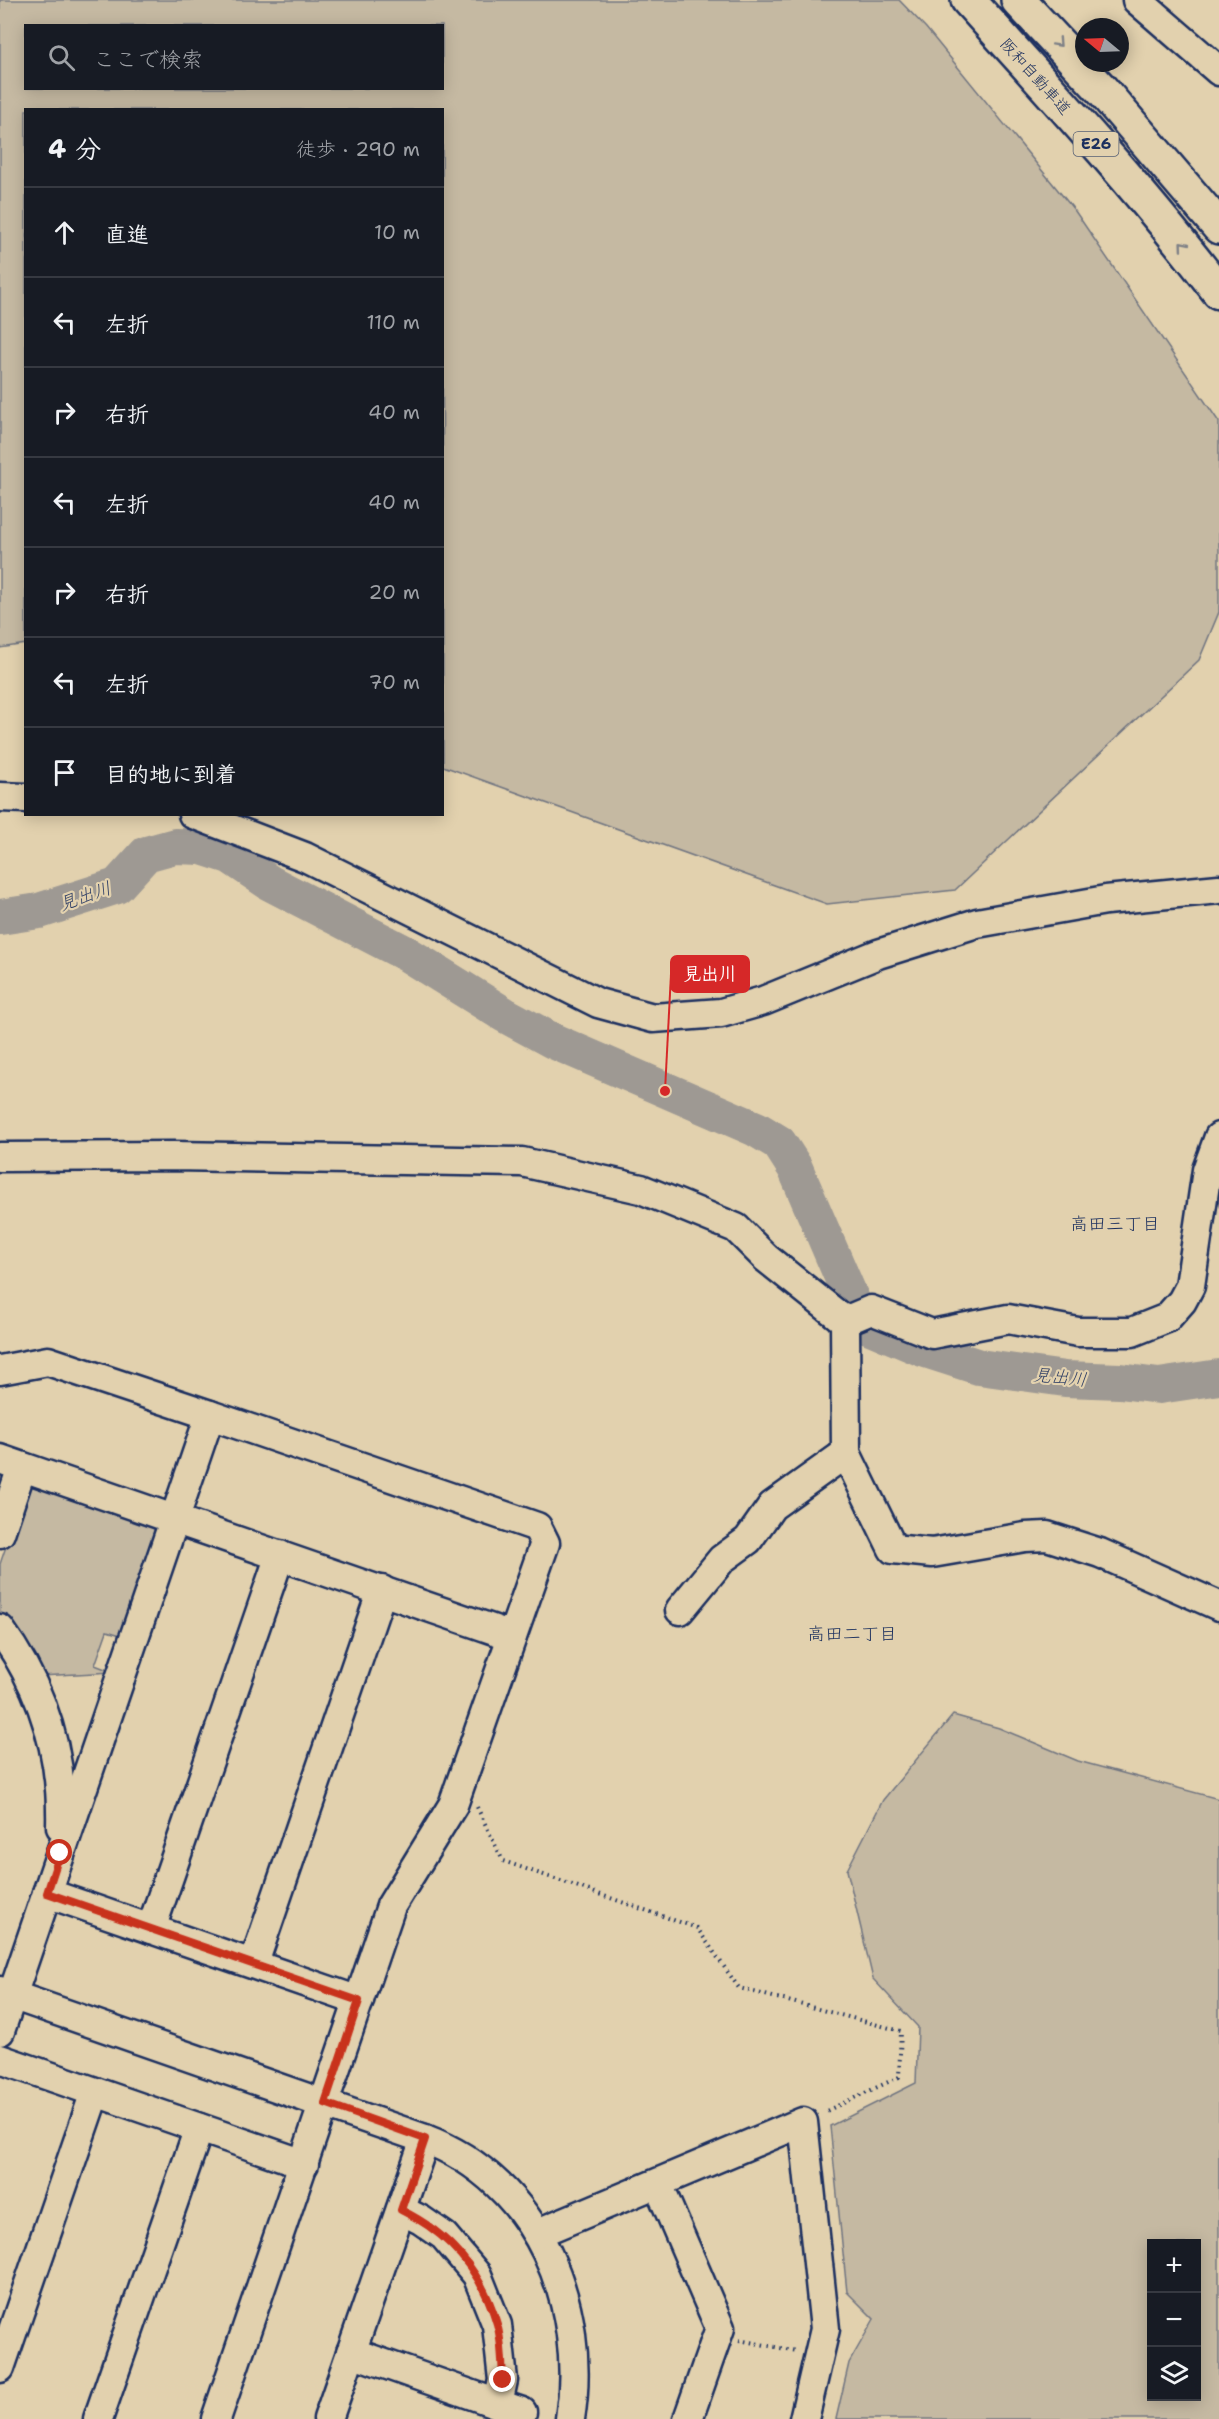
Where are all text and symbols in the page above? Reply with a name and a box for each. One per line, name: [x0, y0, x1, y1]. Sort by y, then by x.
north arrow: [1075, 18, 1129, 72]
search box: [24, 24, 444, 90]
street label: 阪和自動車道: [996, 34, 1076, 119]
one-way arrow: [1051, 35, 1062, 46]
icon: search: [45, 41, 78, 74]
text: ここで検索: [93, 45, 203, 74]
text: 4 分: [48, 131, 101, 166]
road number: E26: [1074, 132, 1118, 156]
text: 徒歩 · 290 m: [296, 136, 420, 162]
icon: ahead: [48, 216, 81, 249]
text: 10 m: [374, 219, 420, 245]
text: 直進: [105, 220, 149, 249]
one-way arrow: [1179, 241, 1190, 252]
icon: left: [48, 306, 81, 339]
text: 110 m: [366, 309, 420, 335]
text: 左折: [105, 310, 149, 339]
icon: right: [48, 396, 81, 429]
text: 40 m: [368, 399, 420, 425]
text: 右折: [105, 400, 149, 429]
icon: left: [48, 486, 81, 519]
text: 40 m: [368, 489, 420, 515]
text: 左折: [105, 490, 149, 519]
icon: right: [48, 576, 81, 609]
text: 20 m: [369, 579, 420, 605]
text: 右折: [105, 580, 149, 609]
icon: left: [48, 666, 81, 699]
text: 70 m: [368, 669, 420, 695]
text: 左折: [105, 670, 149, 699]
icon: arrive: [48, 756, 81, 789]
text: 目的地に到着: [105, 760, 237, 789]
water label: 見出川: [56, 876, 114, 916]
callout: 見出川: [671, 956, 749, 992]
text: 見出川: [683, 962, 737, 986]
district label: 高田三丁目: [1070, 1212, 1160, 1236]
water label: 見出川: [1032, 1362, 1088, 1392]
district label: 高田二丁目: [807, 1622, 897, 1646]
route start: [46, 1839, 72, 1865]
map controls: [1147, 2239, 1201, 2401]
button: +: [1147, 2239, 1201, 2293]
button: −: [1147, 2293, 1201, 2347]
button: layers: [1147, 2347, 1201, 2401]
route end: [489, 2366, 515, 2392]

